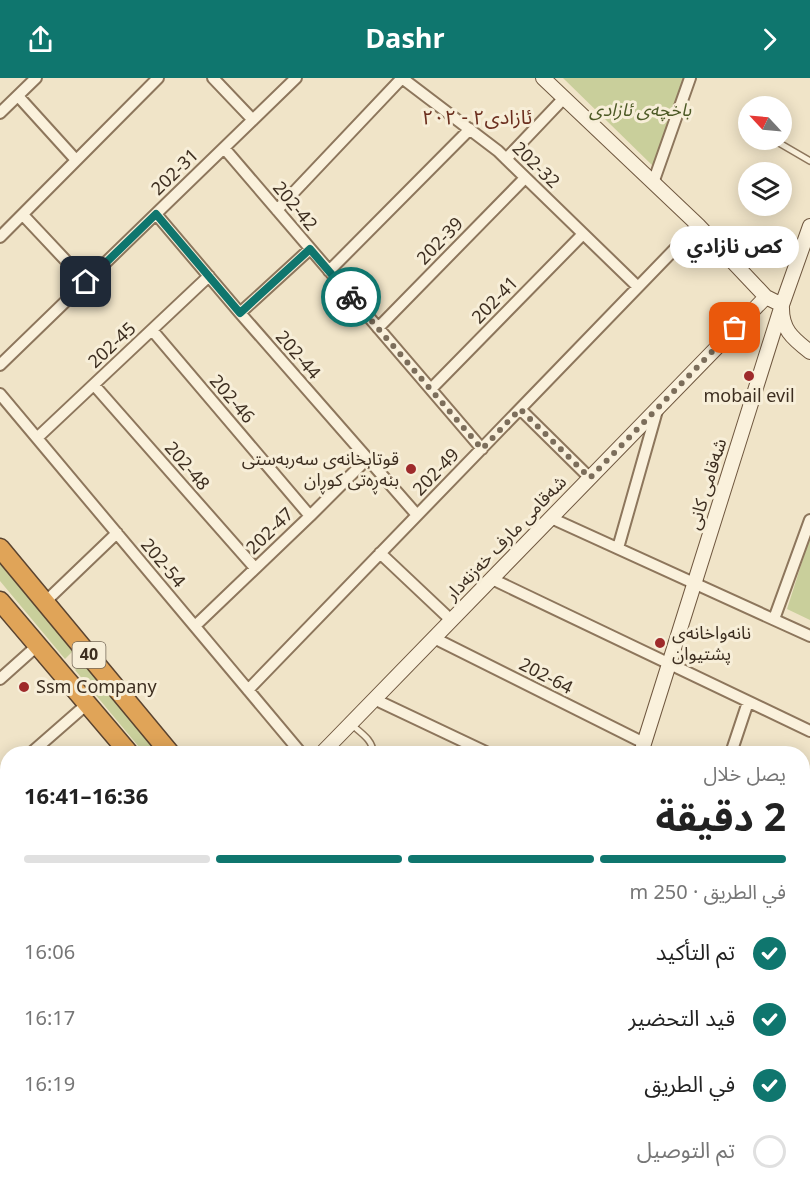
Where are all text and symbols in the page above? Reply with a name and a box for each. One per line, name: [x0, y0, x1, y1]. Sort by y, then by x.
text: Dashr: [365, 11, 445, 68]
icon: share: [24, 23, 57, 56]
icon: forward: [753, 23, 786, 56]
park label: باخچەی ئازادی: [589, 91, 691, 129]
north arrow: [738, 96, 792, 150]
map controls: [738, 96, 792, 216]
district label: ئازادی٢ - ٢٠٢: [422, 97, 532, 139]
street label: 202-32: [502, 131, 570, 199]
street label: 202-31: [141, 138, 209, 206]
button: layers: [738, 162, 792, 216]
street label: 202-42: [262, 172, 328, 240]
street label: 202-39: [406, 207, 474, 275]
callout: كص نازادي: [670, 226, 800, 268]
text: كص نازادي: [687, 226, 782, 268]
pin: [60, 256, 111, 307]
icon: home: [69, 265, 102, 298]
street label: 202-41: [461, 266, 529, 334]
courier: [321, 267, 381, 327]
icon: bike: [335, 281, 368, 314]
pin: [709, 302, 760, 353]
icon: bag: [718, 311, 751, 344]
street label: 202-45: [78, 312, 146, 378]
street label: 202-44: [265, 321, 331, 389]
street label: 202-46: [199, 365, 265, 433]
marker: mobail evil: [742, 369, 756, 383]
place label: mobail evil: [703, 377, 795, 415]
street label: 202-48: [154, 432, 220, 500]
street label: شەقامی کانی: [675, 433, 739, 535]
street label: 202-49: [402, 438, 470, 506]
place label: قوتابخانەی سەربەستی بنەڕەتی کوڕان: [242, 440, 399, 499]
marker: قوتابخانەی سەربەستی بنەڕەتی کوڕان: [404, 462, 418, 476]
street label: شەقامی مارف خەزنەدار: [434, 465, 577, 611]
street label: 202-47: [236, 497, 304, 565]
street label: 202-54: [130, 529, 196, 597]
place label: نانەواخانەی پشتیوان: [672, 614, 751, 673]
marker: نانەواخانەی پشتیوان: [653, 636, 667, 650]
road number: 40: [72, 642, 106, 668]
street label: 202-64: [512, 646, 580, 706]
place label: Ssm Company: [36, 668, 157, 706]
marker: Ssm Company: [17, 680, 31, 694]
text: يصل خلال: [704, 754, 786, 796]
text: 16:36–16:41: [24, 774, 148, 820]
text: 2 دقيقة: [655, 777, 786, 860]
text: في الطريق · 250 m: [630, 872, 786, 914]
text: تم التأكيد: [656, 930, 735, 976]
text: 16:06: [24, 932, 75, 974]
icon: check: [753, 937, 786, 970]
text: قيد التحضير: [629, 996, 735, 1042]
text: 16:17: [24, 998, 75, 1040]
icon: check: [753, 1003, 786, 1036]
text: في الطريق: [644, 1062, 735, 1108]
text: 16:19: [24, 1064, 75, 1106]
icon: check: [753, 1069, 786, 1102]
text: تم التوصيل: [637, 1128, 735, 1174]

